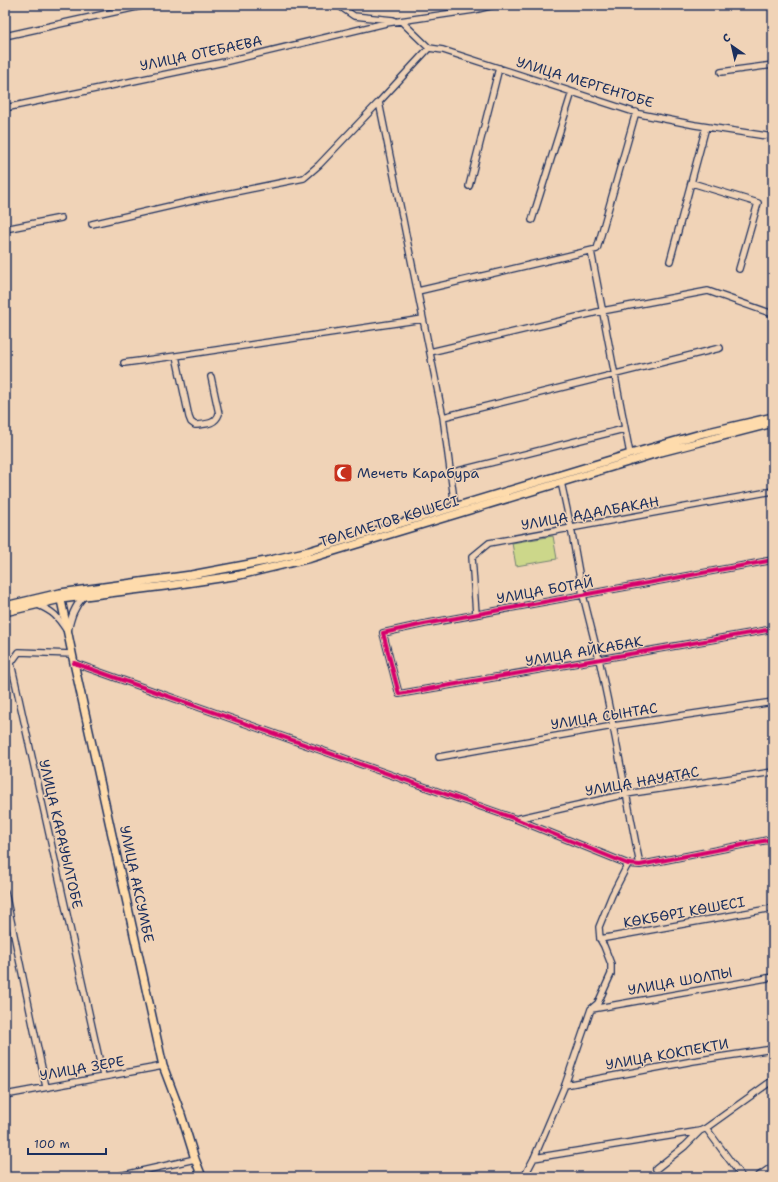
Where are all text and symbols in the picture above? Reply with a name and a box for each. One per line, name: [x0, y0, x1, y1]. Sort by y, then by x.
north arrow: [712, 26, 752, 66]
text: С: [720, 30, 734, 46]
street label: УЛИЦА ОТЕБАЕВА: [138, 31, 264, 75]
street label: УЛИЦА МЕРГЕНТОБЕ: [514, 53, 656, 112]
mosque icon: Мечеть Карабура: [332, 462, 354, 484]
place label: Мечеть Карабура: [357, 464, 480, 482]
street label: ТӨЛЕМЕТОВ КӨШЕСІ: [317, 491, 461, 551]
street label: УЛИЦА АДАЛБАКАН: [520, 492, 660, 534]
street label: УЛИЦА БОТАЙ: [495, 573, 595, 607]
street label: УЛИЦА АЙКАБАК: [524, 632, 644, 670]
street label: УЛИЦА СЫНТАС: [549, 699, 659, 733]
street label: УЛИЦА КАРАУЫЛТОБЕ: [35, 758, 87, 911]
street label: УЛИЦА НАУАТАС: [584, 762, 700, 800]
street label: УЛИЦА АКСУМБЕ: [116, 824, 158, 944]
street label: КӨКБӨРІ КӨШЕСІ: [622, 892, 747, 932]
street label: УЛИЦА ШОЛПЫ: [626, 963, 734, 999]
street label: УЛИЦА КОКПЕКТИ: [604, 1034, 730, 1074]
street label: УЛИЦА ЗЕРЕ: [38, 1052, 126, 1084]
scale bar: [28, 1130, 106, 1156]
text: 100 m: [34, 1136, 70, 1152]

